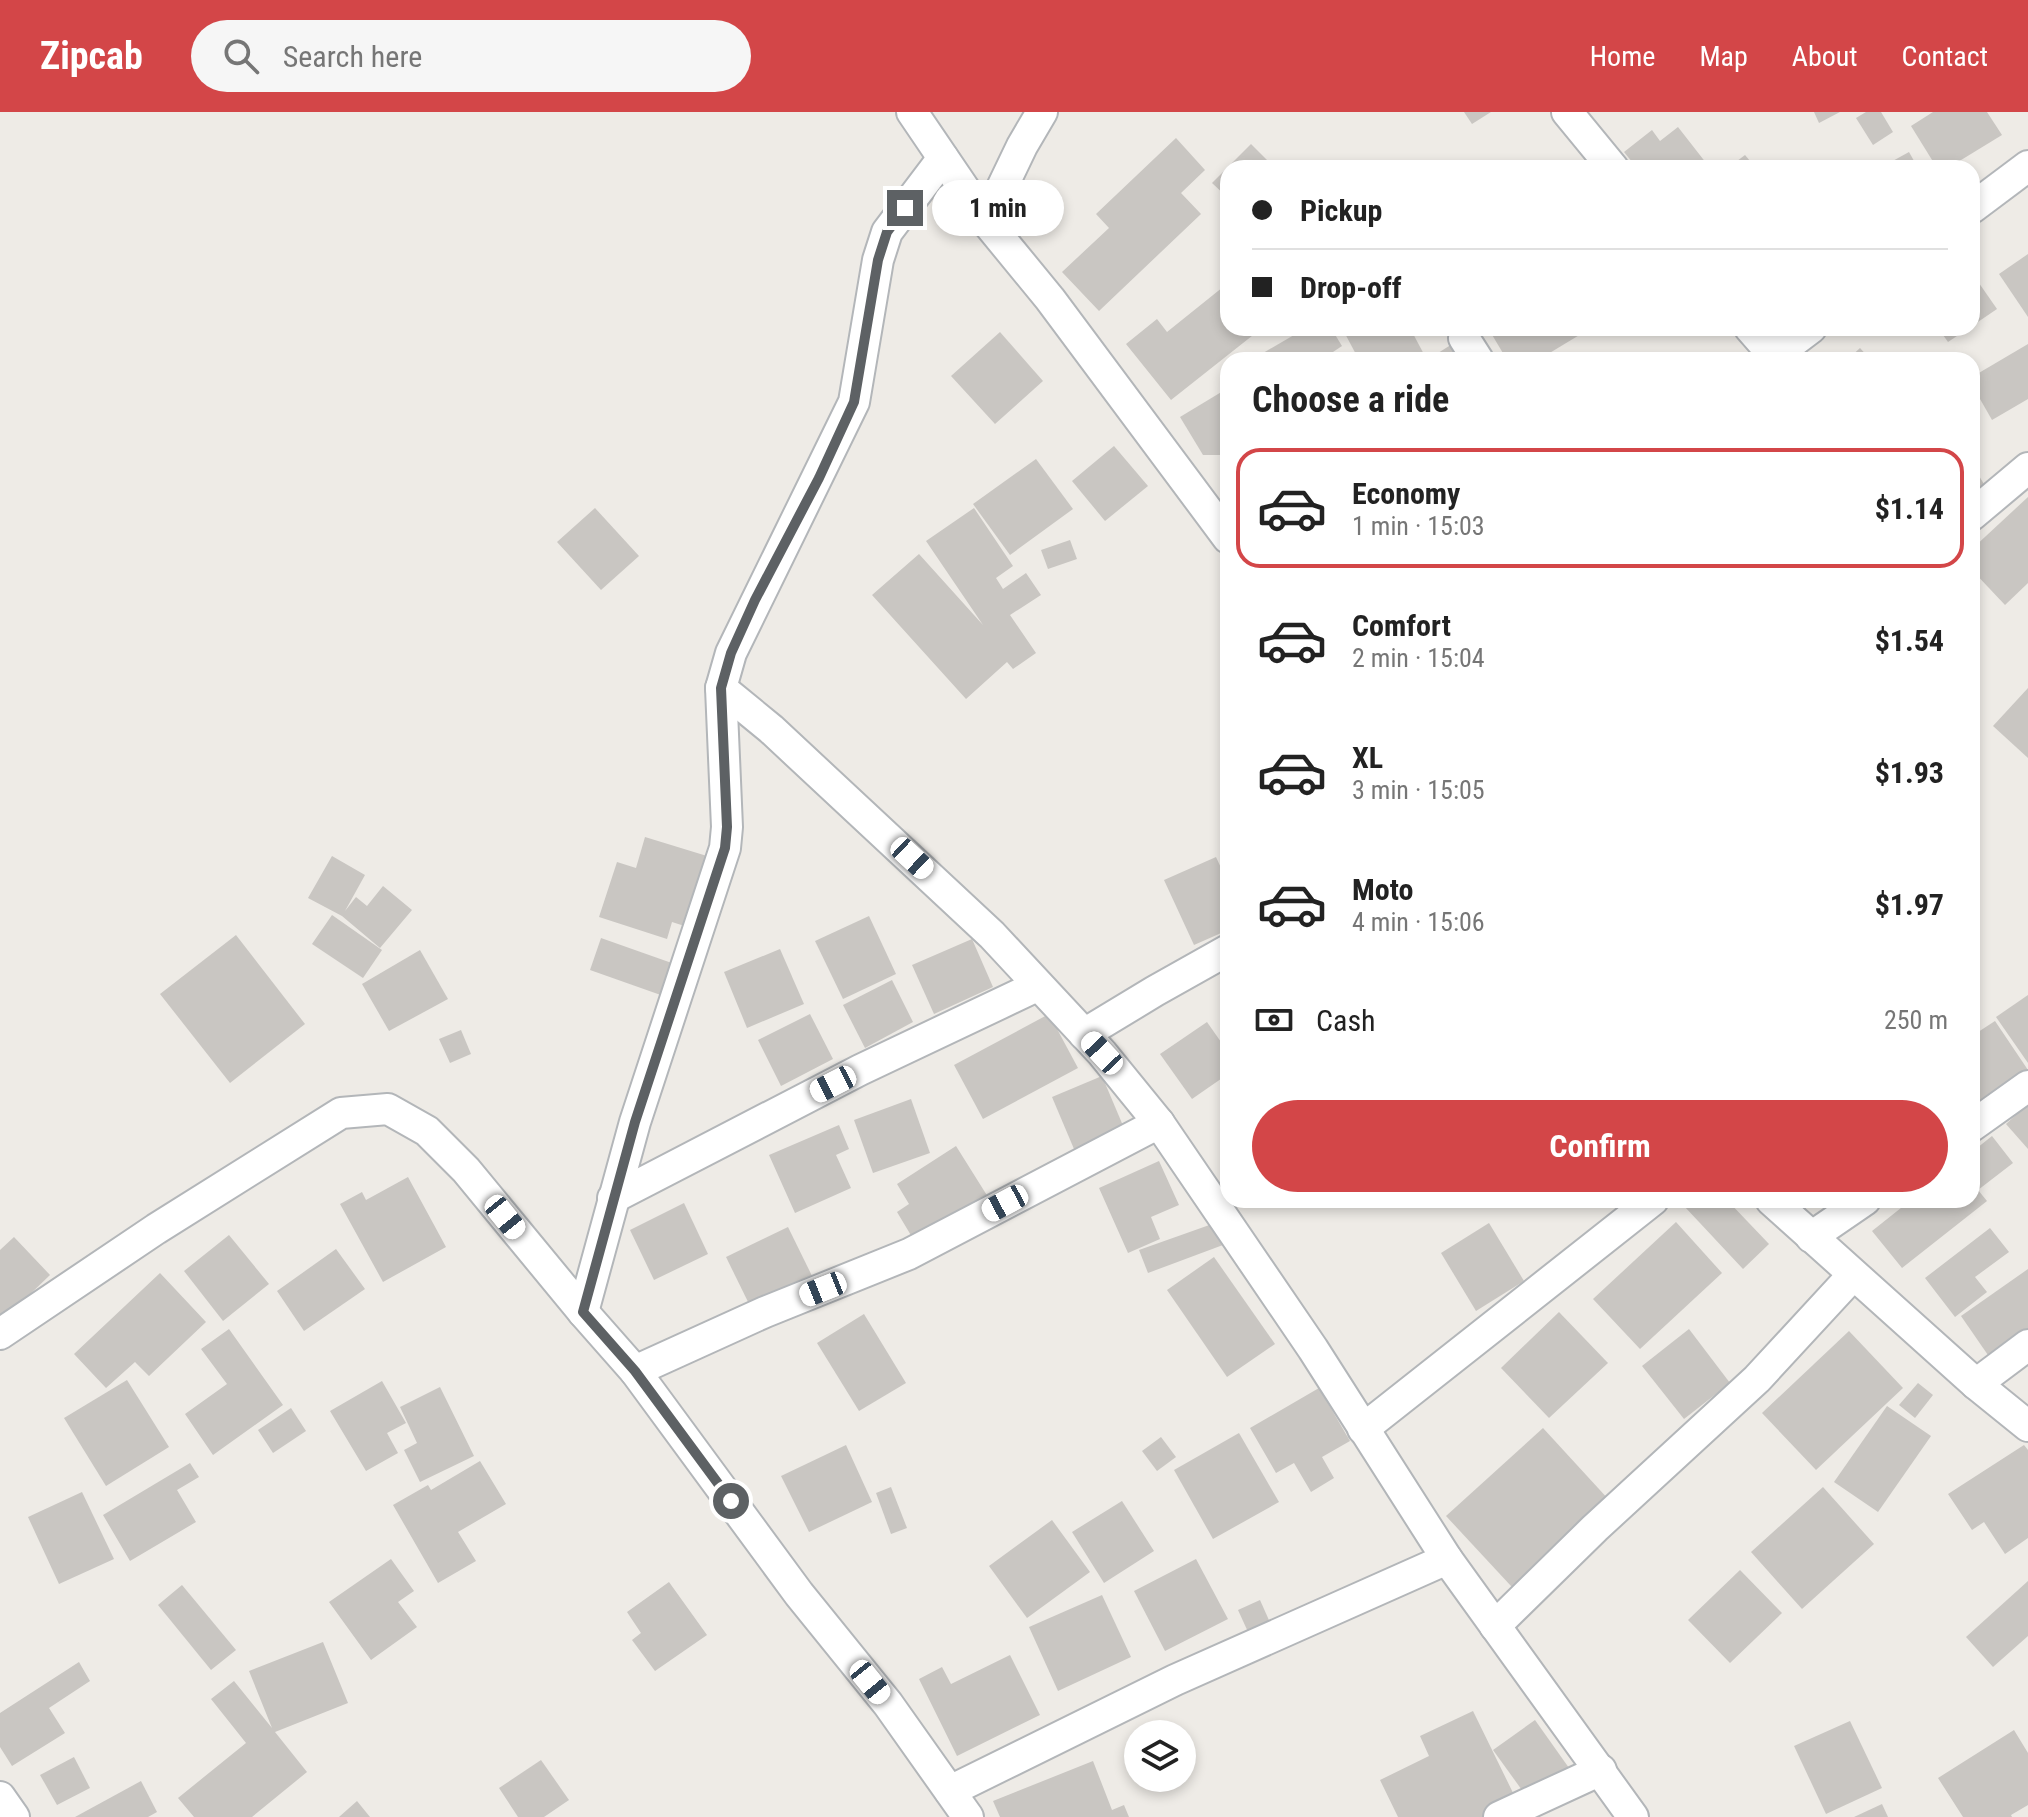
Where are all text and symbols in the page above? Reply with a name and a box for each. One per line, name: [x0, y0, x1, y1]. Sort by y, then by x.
search box: [191, 20, 751, 92]
text: Zipcab: [40, 34, 143, 78]
icon: search: [219, 34, 263, 78]
text: Search here: [283, 39, 422, 74]
text: Home: [1590, 40, 1655, 73]
text: Map: [1699, 40, 1748, 73]
text: About: [1792, 40, 1858, 73]
text: Contact: [1902, 40, 1988, 73]
callout: 1 min: [933, 180, 1065, 236]
route end: [887, 190, 923, 226]
text: 1 min: [969, 193, 1027, 223]
text: Pickup: [1300, 193, 1382, 228]
text: Drop-off: [1300, 270, 1402, 305]
text: Choose a ride: [1252, 379, 1449, 421]
icon: car: [1256, 472, 1328, 544]
text: Economy: [1352, 476, 1460, 511]
text: $1.14: [1875, 491, 1944, 526]
text: 1 min · 15:03: [1352, 511, 1485, 541]
icon: car: [1256, 604, 1328, 676]
text: Comfort: [1352, 608, 1451, 643]
text: $1.54: [1875, 623, 1944, 658]
text: 2 min · 15:04: [1352, 643, 1485, 673]
icon: car: [1256, 736, 1328, 808]
text: XL: [1352, 740, 1383, 775]
text: $1.93: [1875, 755, 1944, 790]
text: 3 min · 15:05: [1352, 775, 1485, 805]
car: [886, 833, 938, 883]
icon: car: [1256, 868, 1328, 940]
text: Moto: [1352, 872, 1413, 907]
text: $1.97: [1875, 887, 1944, 922]
text: 4 min · 15:06: [1352, 907, 1485, 937]
icon: cash: [1252, 998, 1296, 1042]
text: Cash: [1316, 1003, 1376, 1038]
text: 250 m: [1884, 1005, 1948, 1035]
car: [1077, 1027, 1127, 1079]
car: [806, 1062, 860, 1106]
button: Confirm: [1252, 1100, 1948, 1192]
car: [978, 1181, 1032, 1225]
car: [481, 1191, 529, 1243]
car: [796, 1269, 850, 1309]
route start: [713, 1483, 749, 1519]
car: [846, 1656, 894, 1708]
map controls: [1124, 1720, 1196, 1792]
button: layers: [1124, 1720, 1196, 1792]

